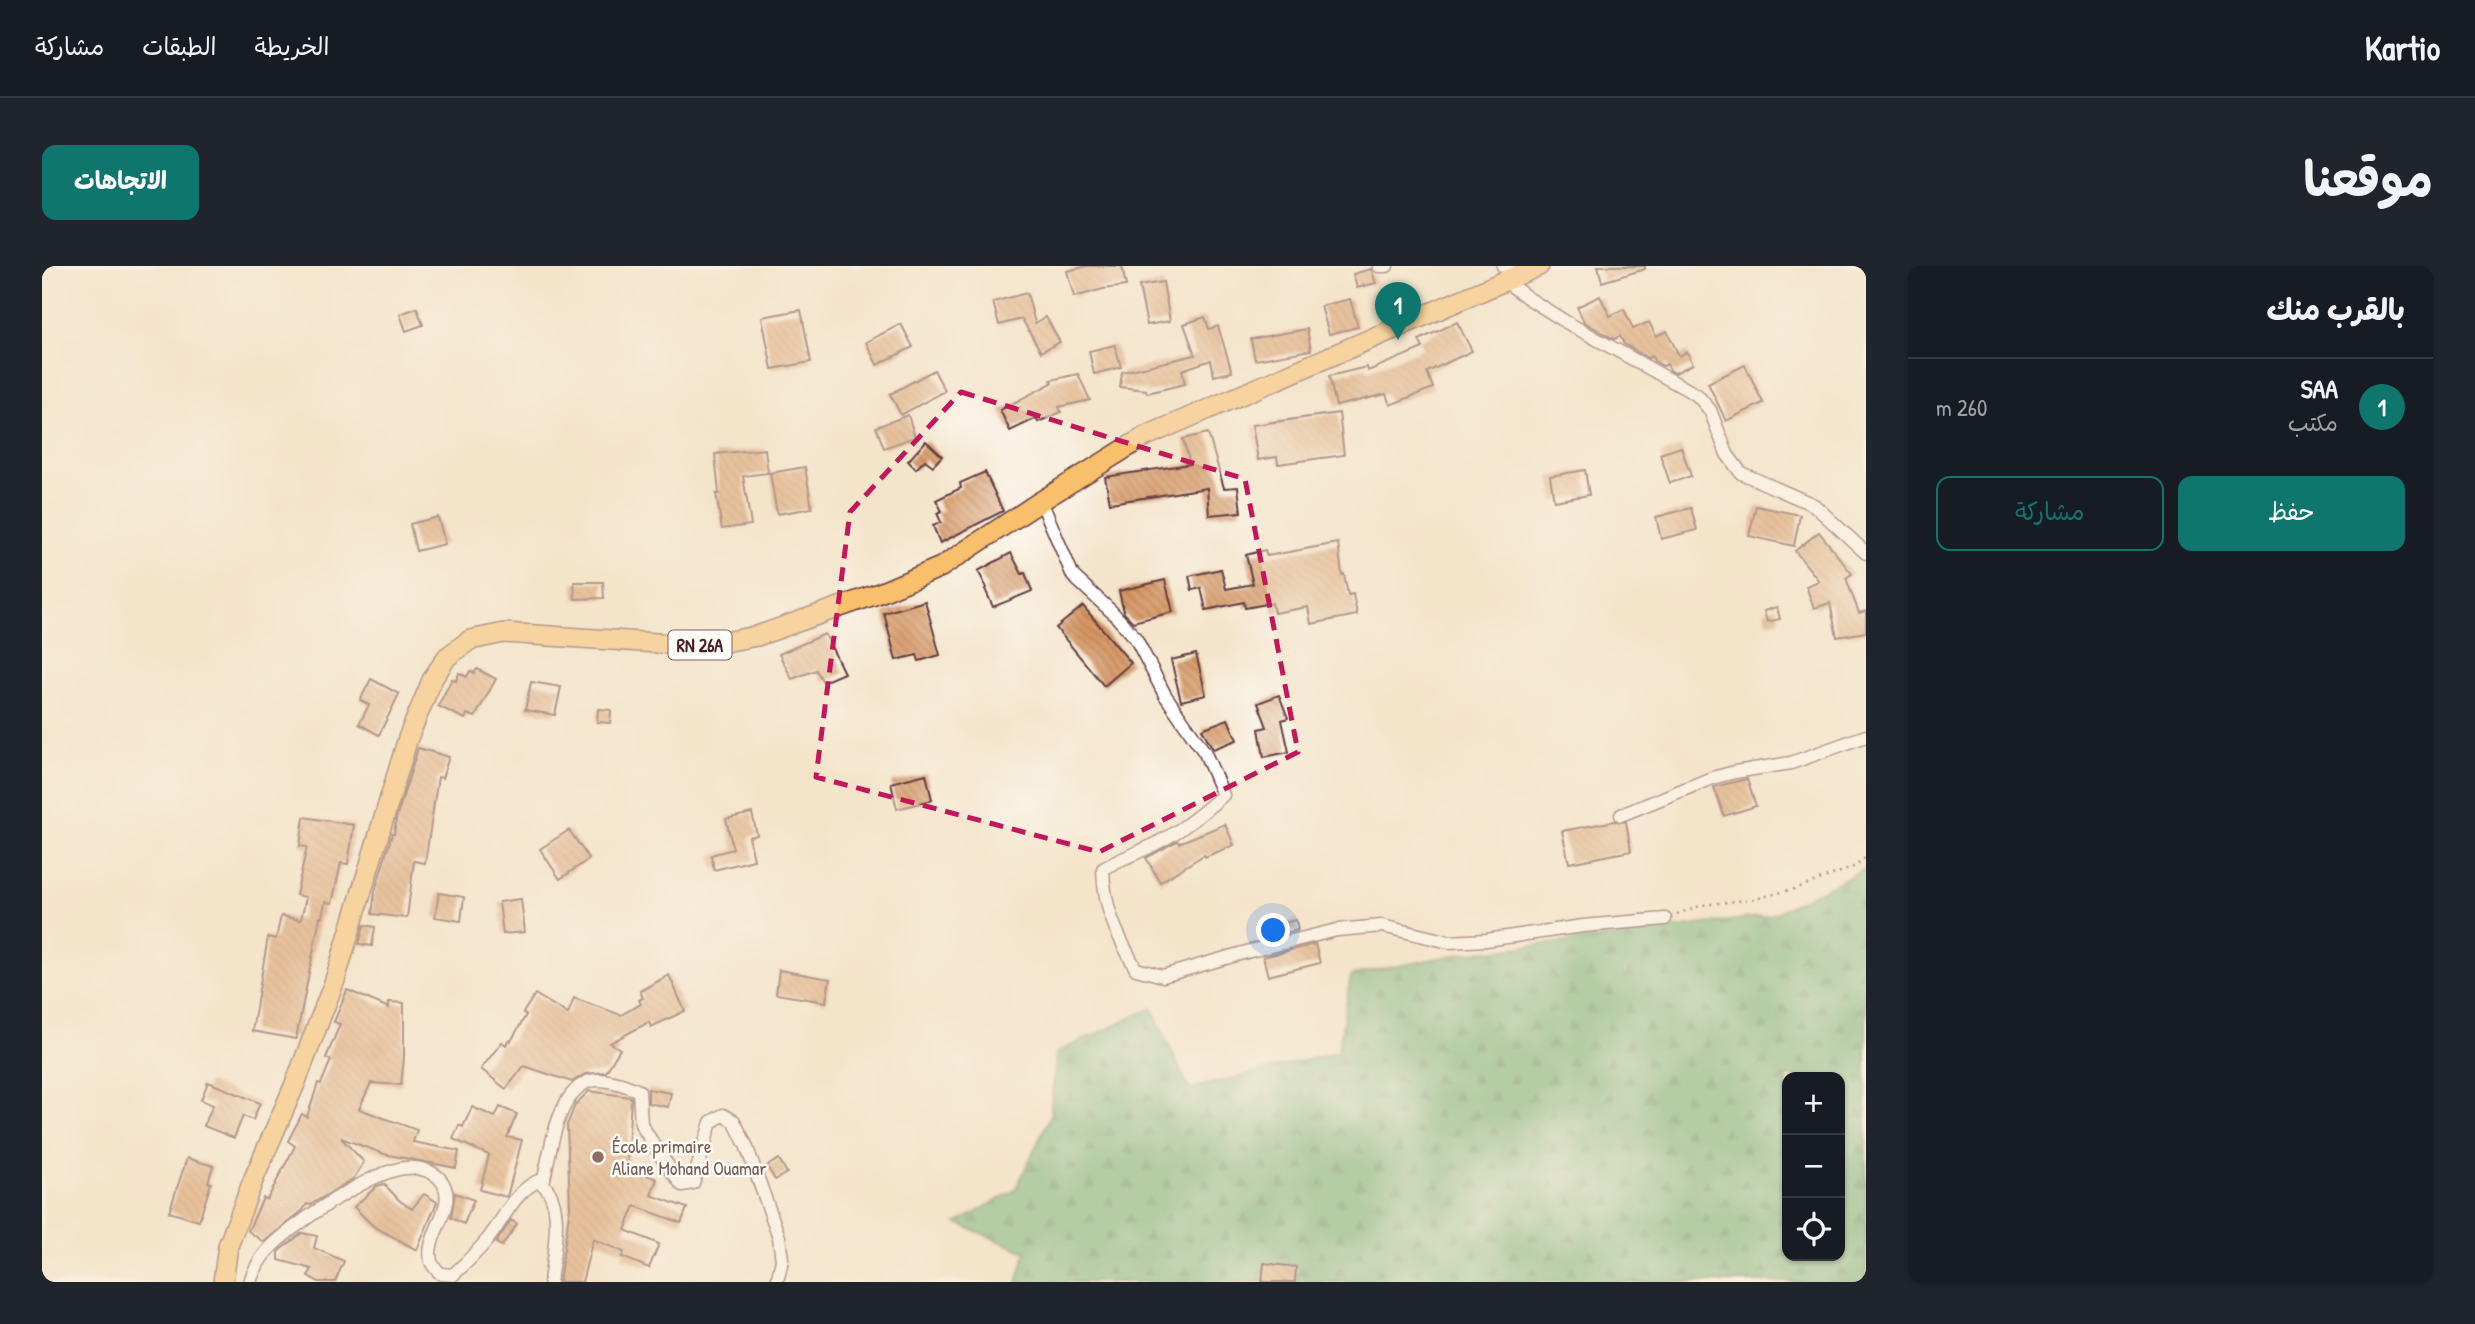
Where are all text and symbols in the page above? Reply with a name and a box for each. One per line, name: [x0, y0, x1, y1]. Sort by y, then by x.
text: Kartio: [2365, 26, 2440, 70]
text: مشاركة: [35, 30, 104, 62]
text: الطبقات: [142, 30, 217, 62]
text: الخريطة: [255, 30, 329, 62]
button: الاتجاهات: [42, 145, 199, 220]
text: موقعنا: [2303, 145, 2433, 211]
pin: 1: [1375, 282, 1421, 340]
text: بالقرب منك: [2267, 289, 2405, 329]
text: SAA: [2301, 371, 2338, 406]
text: 260 m: [1936, 392, 1987, 423]
text: 1: [2378, 392, 2386, 423]
text: مكتب: [2288, 407, 2338, 438]
button: مشاركة: [1936, 476, 2164, 551]
button: حفظ: [2178, 476, 2405, 551]
road number: RN 26A: [668, 631, 732, 660]
your location: [1256, 913, 1290, 947]
map controls: [1782, 1072, 1845, 1261]
button: +: [1782, 1072, 1845, 1135]
place label: École primaire Aliane Mohand Ouamar: [612, 1133, 767, 1181]
button: −: [1782, 1135, 1845, 1198]
marker: École primaire Aliane Mohand Ouamar: [590, 1149, 606, 1165]
button: locate: [1782, 1198, 1845, 1261]

